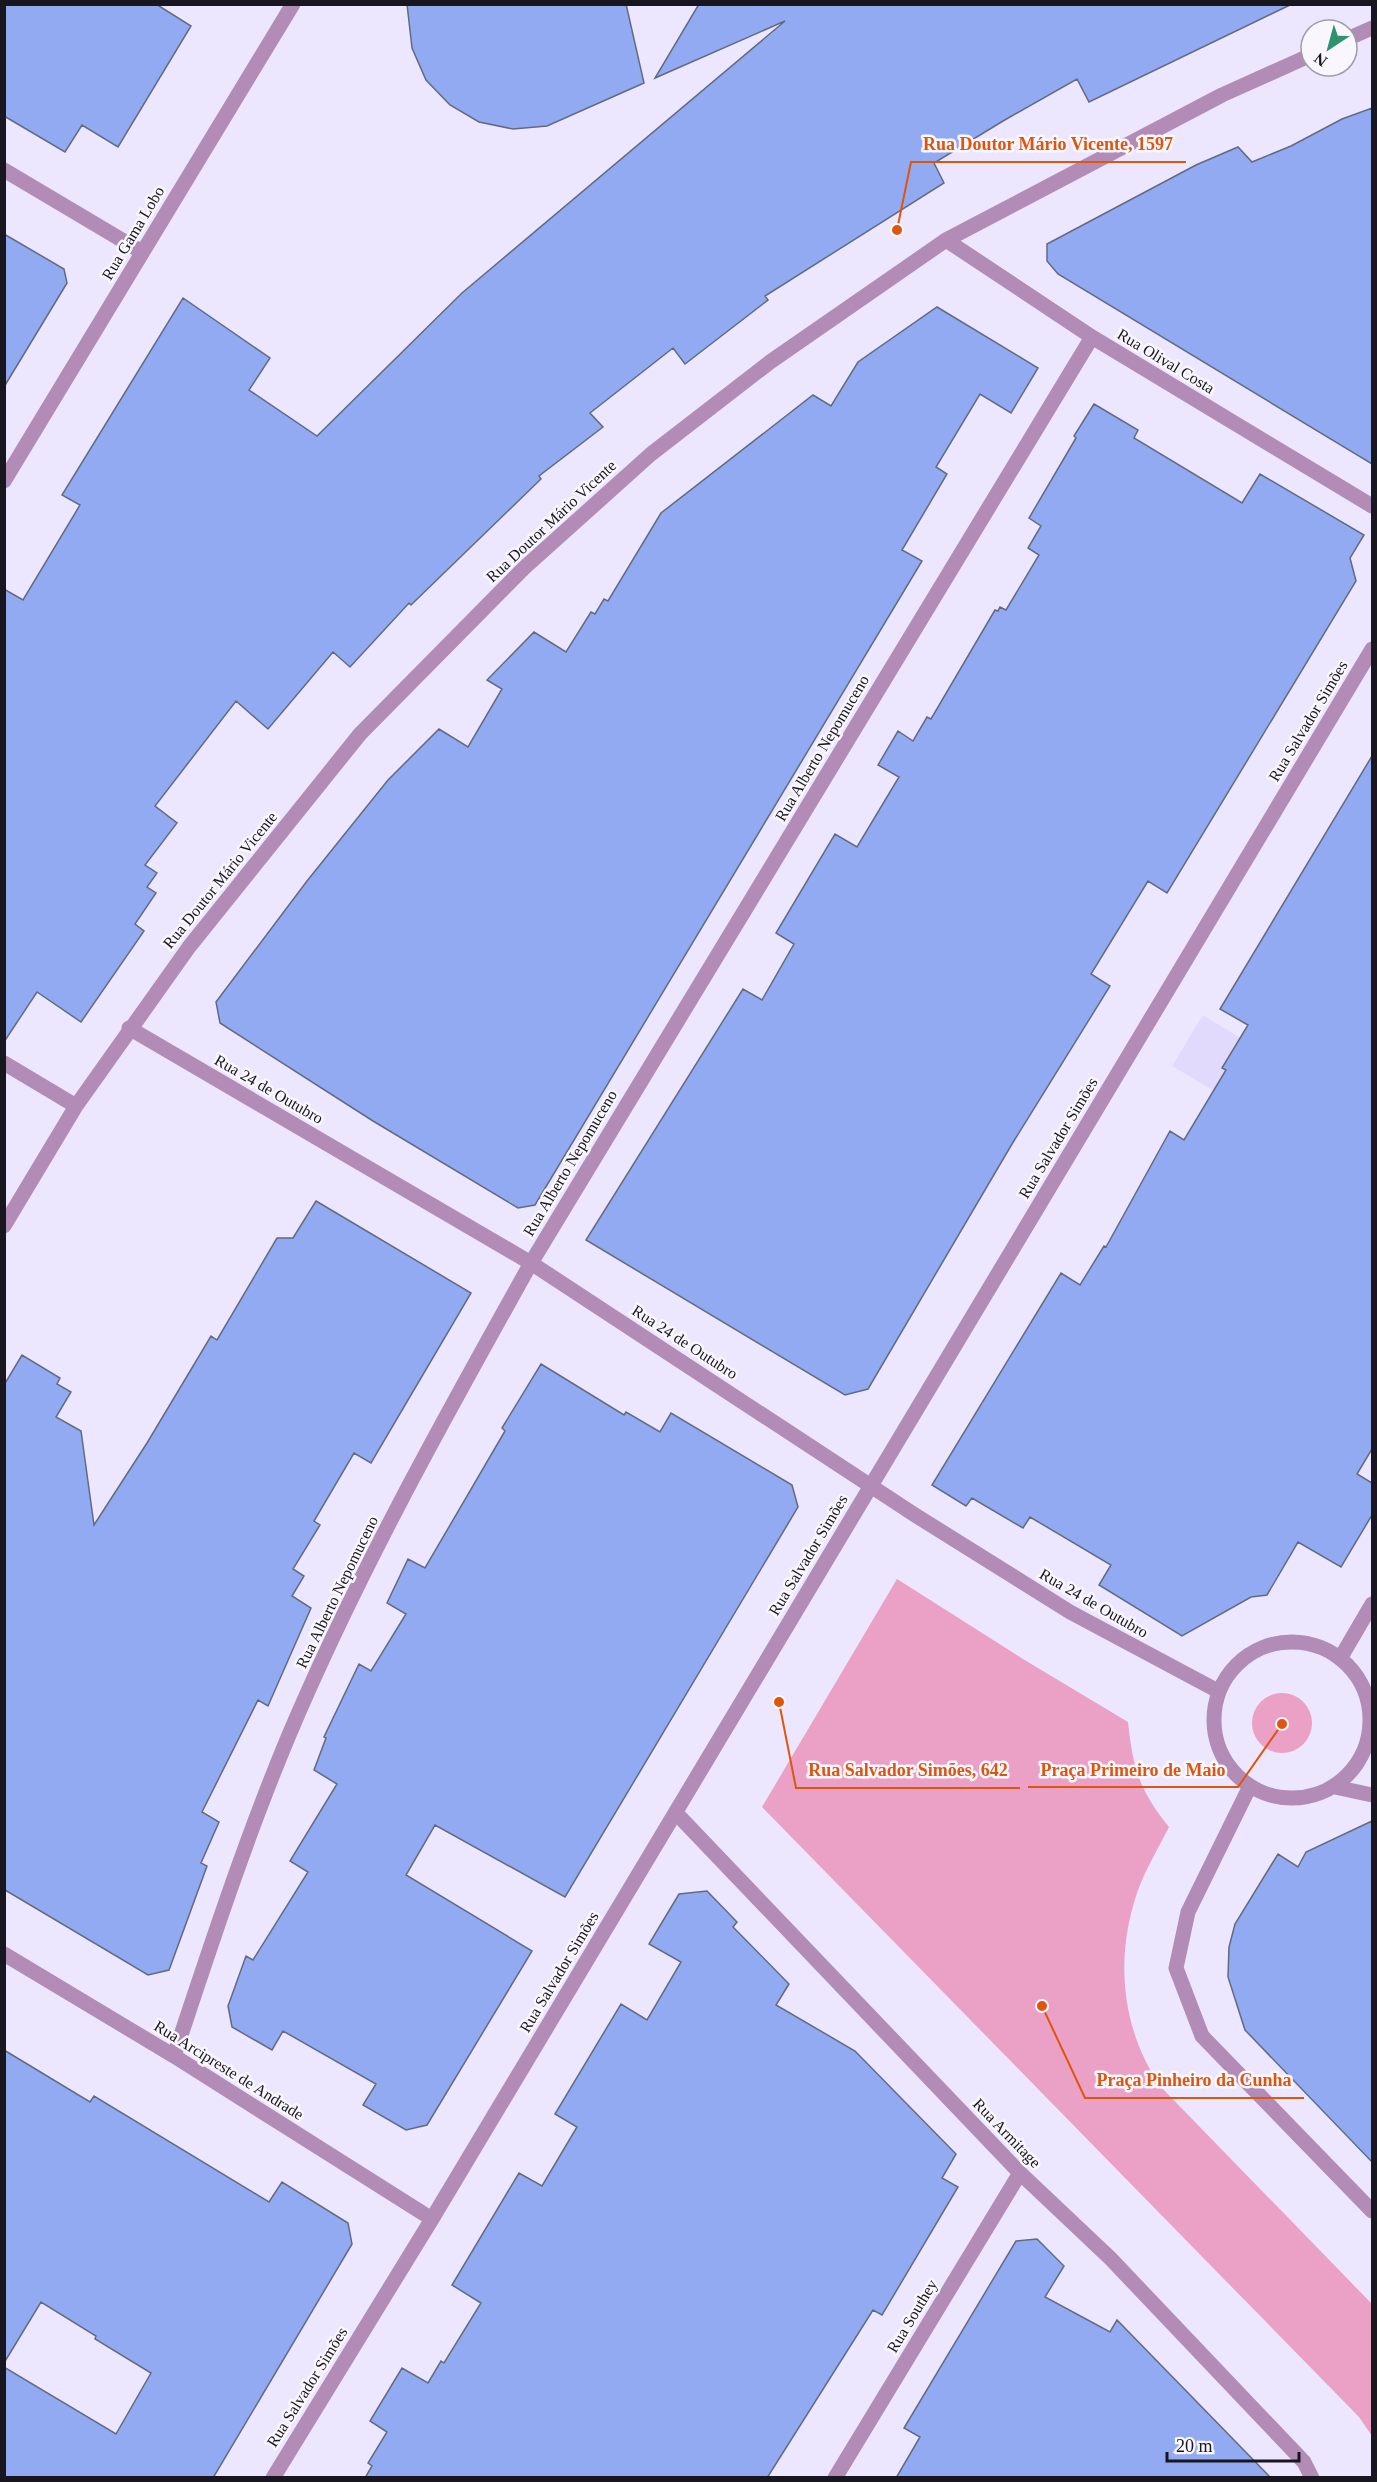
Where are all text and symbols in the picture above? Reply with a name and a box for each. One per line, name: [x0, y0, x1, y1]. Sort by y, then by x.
north arrow: [1299, 18, 1359, 78]
text: N: [1310, 49, 1330, 70]
callout: Rua Doutor Mário Vicente, 1597: [911, 126, 1186, 162]
text: Rua Doutor Mário Vicente, 1597: [923, 134, 1173, 154]
street label: Rua Gama Lobo: [98, 183, 168, 283]
street label: Rua Olival Costa: [1114, 325, 1218, 397]
street label: Rua Doutor Mário Vicente: [483, 457, 619, 585]
street label: Rua Salvador Simões: [1265, 658, 1351, 784]
street label: Rua Alberto Nepomuceno: [772, 672, 873, 824]
street label: Rua Doutor Mário Vicente: [160, 808, 280, 952]
street label: Rua 24 de Outubro: [212, 1051, 326, 1127]
street label: Rua Salvador Simões: [1015, 1075, 1101, 1201]
street label: Rua Alberto Nepomuceno: [520, 1087, 621, 1239]
street label: Rua 24 de Outubro: [629, 1302, 741, 1382]
street label: Rua Salvador Simões: [765, 1492, 851, 1618]
street label: Rua Alberto Nepomuceno: [293, 1513, 382, 1671]
street label: Rua 24 de Outubro: [1037, 1565, 1151, 1641]
callout: Praça Primeiro de Maio: [1028, 1751, 1238, 1787]
callout: Rua Salvador Simões, 642: [796, 1752, 1020, 1788]
text: Rua Salvador Simões, 642: [808, 1760, 1008, 1780]
text: Praça Primeiro de Maio: [1040, 1760, 1226, 1780]
street label: Rua Salvador Simões: [516, 1909, 602, 2035]
street label: Rua Arcipreste de Andrade: [151, 2017, 307, 2124]
callout: Praça Pinheiro da Cunha: [1085, 2062, 1304, 2098]
text: Praça Pinheiro da Cunha: [1096, 2070, 1292, 2090]
street label: Rua Armitage: [969, 2095, 1044, 2172]
street label: Rua Southey: [884, 2276, 941, 2356]
street label: Rua Salvador Simões: [263, 2324, 351, 2450]
scale bar: [1167, 2425, 1299, 2463]
text: 20 m: [1176, 2436, 1213, 2456]

